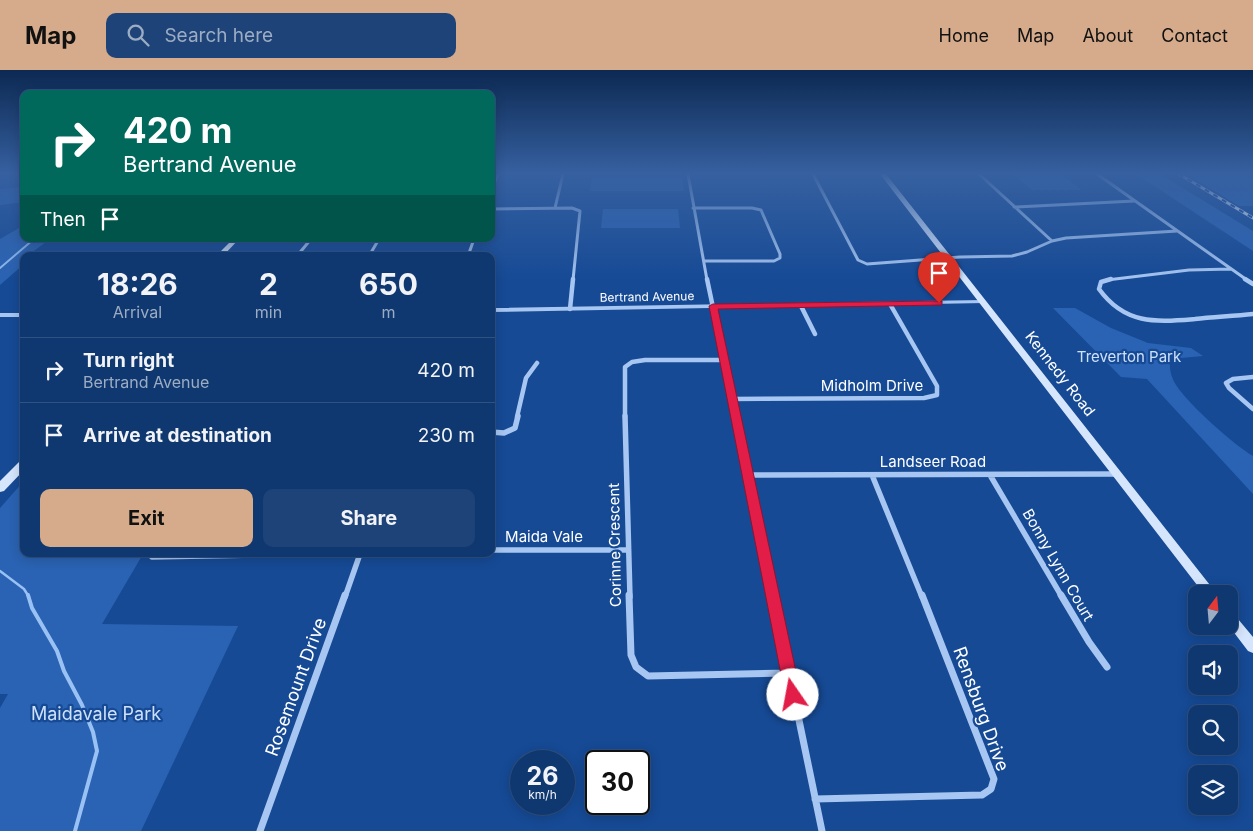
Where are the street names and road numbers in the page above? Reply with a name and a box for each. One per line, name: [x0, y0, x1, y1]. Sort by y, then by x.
street label: Bertrand Avenue: [600, 288, 694, 305]
street label: Kennedy Road: [1021, 327, 1100, 420]
street label: Midholm Drive: [821, 376, 923, 395]
street label: Landseer Road: [880, 452, 986, 471]
street label: Corinne Crescent: [604, 483, 625, 607]
street label: Bonny Lynn Court: [1019, 505, 1098, 624]
street label: Maida Vale: [505, 527, 583, 546]
street label: Rosemount Drive: [261, 615, 330, 759]
street label: Rensburg Drive: [949, 644, 1014, 774]

